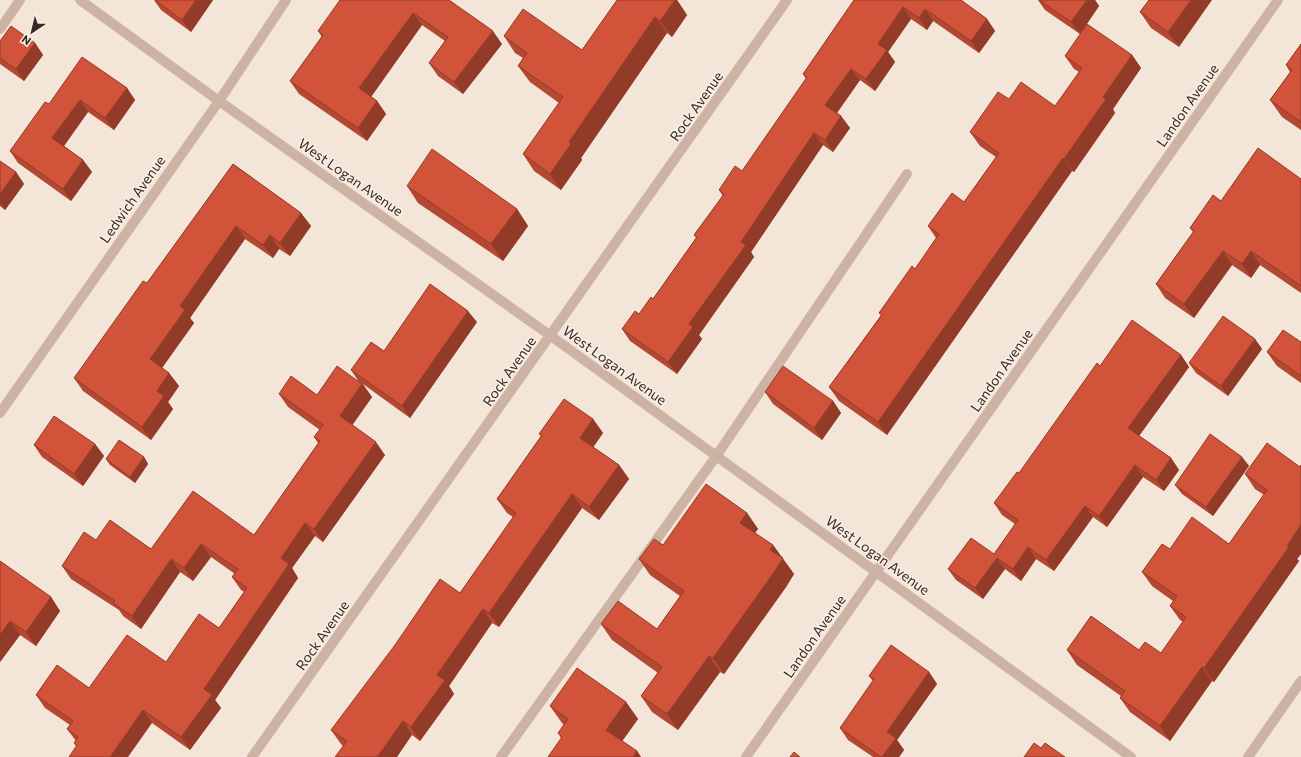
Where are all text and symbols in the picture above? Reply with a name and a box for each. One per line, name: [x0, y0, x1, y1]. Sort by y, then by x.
north arrow: [12, 12, 52, 52]
text: N: [19, 33, 33, 48]
street label: Landon Avenue: [1152, 60, 1222, 150]
street label: Rock Avenue: [666, 68, 726, 144]
street label: West Logan Avenue: [295, 134, 407, 220]
street label: Ledwich Avenue: [96, 152, 168, 246]
street label: West Logan Avenue: [560, 322, 670, 408]
street label: Landon Avenue: [966, 325, 1036, 415]
street label: Rock Avenue: [479, 333, 539, 409]
street label: West Logan Avenue: [823, 512, 933, 598]
street label: Landon Avenue: [779, 591, 849, 681]
street label: Rock Avenue: [292, 597, 352, 673]

